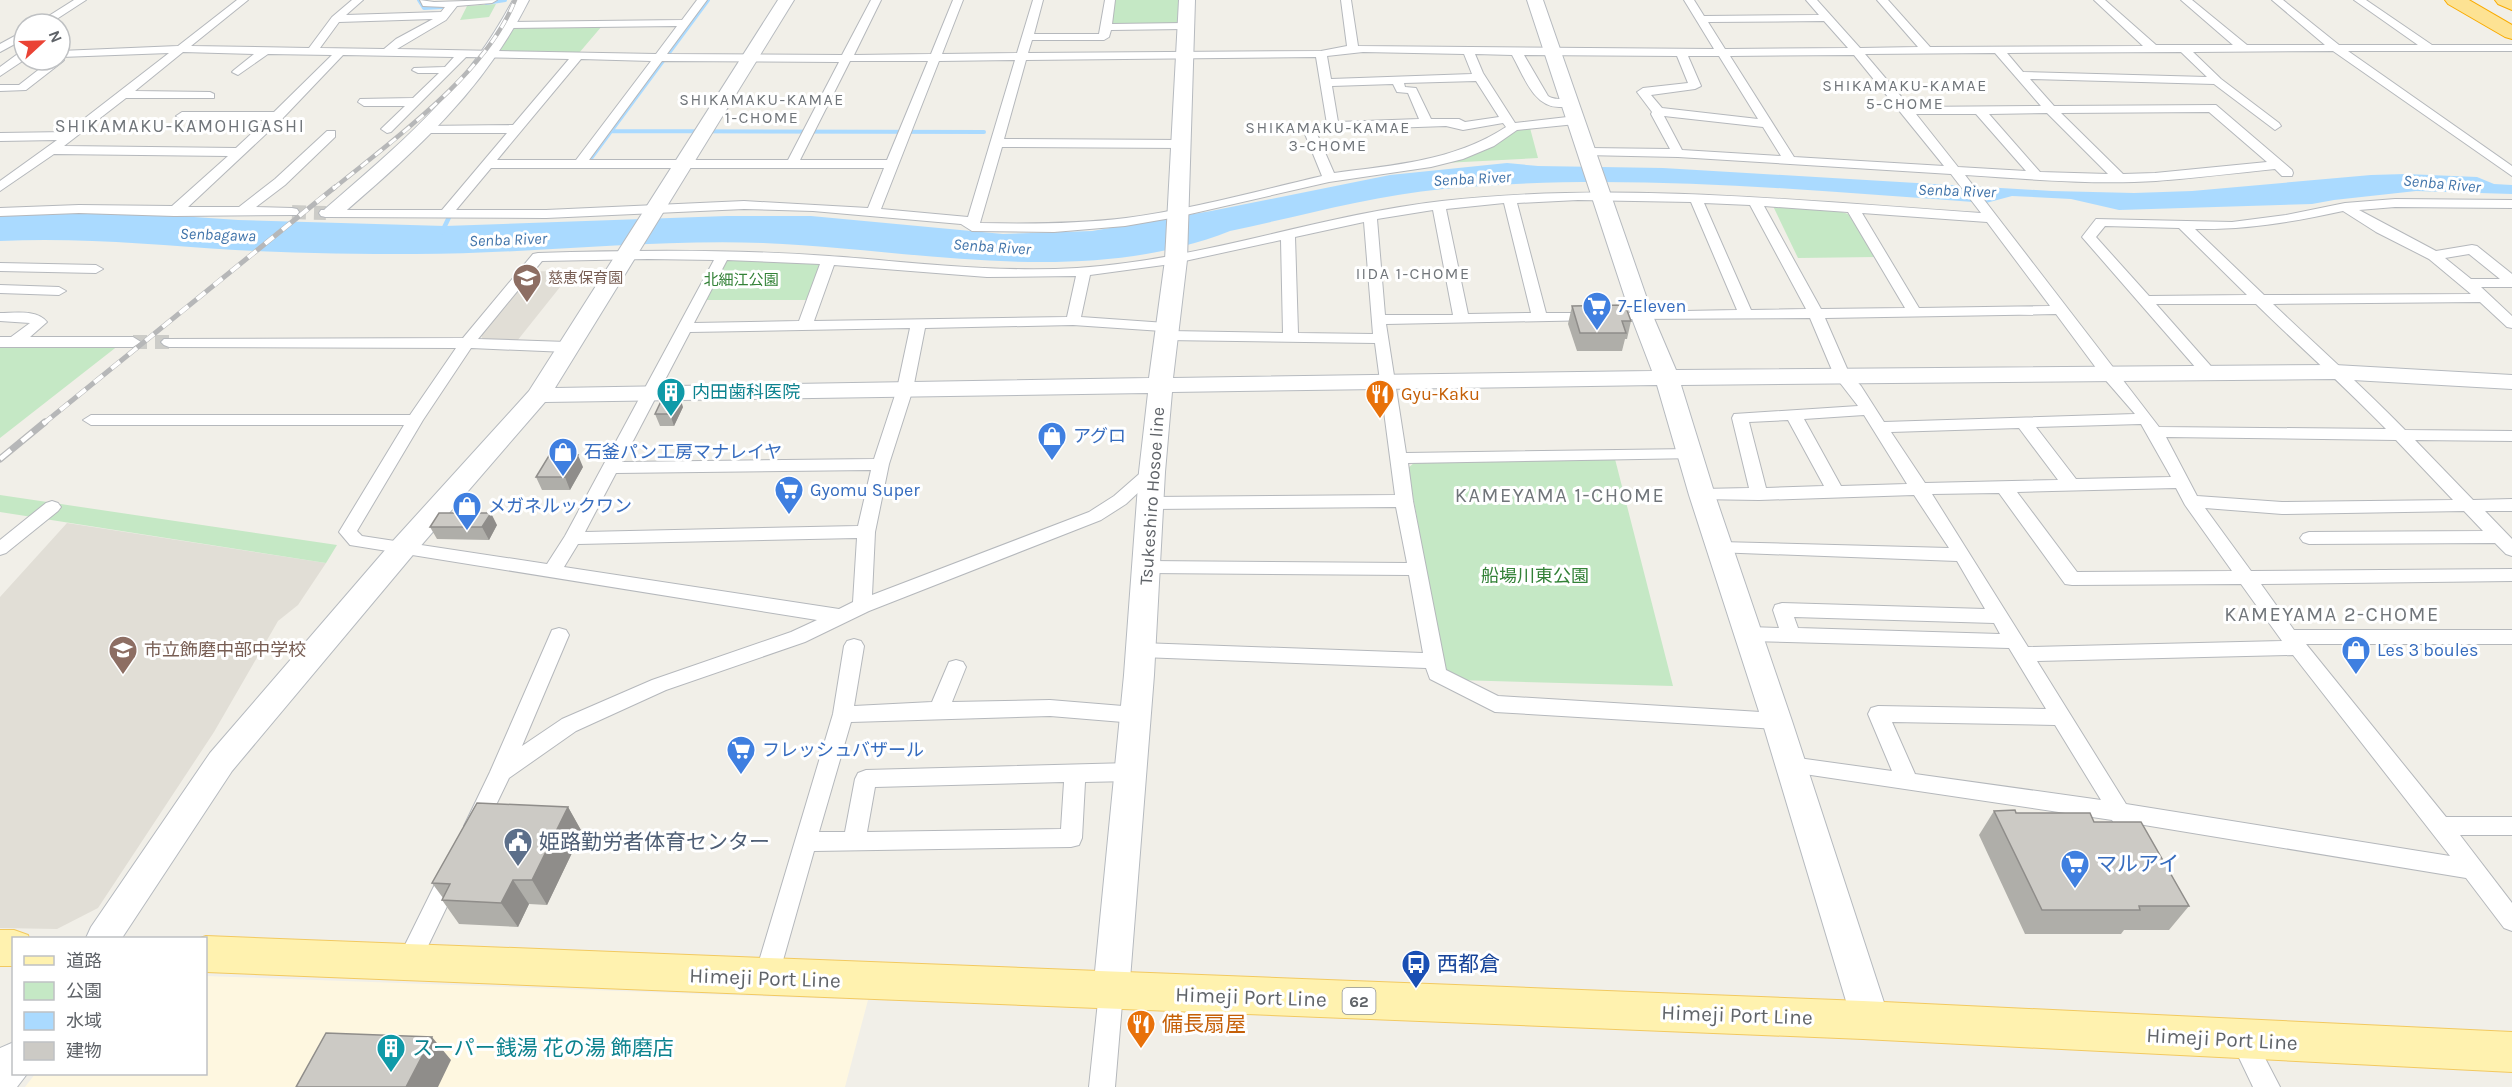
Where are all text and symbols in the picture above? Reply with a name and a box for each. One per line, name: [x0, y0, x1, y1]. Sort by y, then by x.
north arrow: [12, 12, 72, 72]
text: N: [44, 28, 66, 45]
district label: SHIKAMAKU-KAMAE 5-CHOME: [1822, 76, 1988, 113]
district label: SHIKAMAKU-KAMAE 1-CHOME: [679, 90, 845, 127]
district label: SHIKAMAKU-KAMOHIGASHI: [55, 115, 305, 137]
district label: SHIKAMAKU-KAMAE 3-CHOME: [1245, 118, 1411, 155]
water label: Senba River: [1433, 167, 1512, 190]
water label: Senba River: [2402, 171, 2482, 196]
water label: Senba River: [1918, 180, 1997, 201]
water label: Senbagawa: [180, 224, 256, 245]
water label: Senba River: [469, 229, 548, 250]
water label: Senba River: [952, 234, 1032, 259]
school or university icon: 慈恵保育園: [511, 262, 543, 304]
district label: IIDA 1-CHOME: [1356, 264, 1470, 283]
place label: 慈恵保育園: [548, 269, 623, 287]
park label: 北細江公園: [703, 271, 779, 289]
supermarket icon: 7-Eleven: [1581, 290, 1613, 332]
place label: 7-Eleven: [1618, 295, 1686, 317]
building icon: 内田歯科医院: [655, 376, 687, 418]
restaurant icon: Gyu-Kaku: [1364, 378, 1396, 420]
place label: 内田歯科医院: [692, 381, 800, 403]
place label: Gyu-Kaku: [1401, 383, 1480, 405]
street label: Tsukeshiro Hosoe line: [1135, 406, 1169, 586]
shop icon: アグロ: [1036, 420, 1068, 462]
place label: アグロ: [1073, 425, 1126, 447]
shop icon: 石釜パン工房マナレイヤ: [547, 436, 579, 478]
place label: 石釜パン工房マナレイヤ: [584, 441, 782, 463]
supermarket icon: Gyomu Super: [773, 474, 805, 516]
place label: Gyomu Super: [810, 479, 920, 501]
district label: KAMEYAMA 1-CHOME: [1455, 484, 1665, 507]
shop icon: メガネルックワン: [451, 490, 483, 532]
place label: メガネルックワン: [488, 495, 632, 517]
park label: 船場川東公園: [1481, 565, 1589, 587]
district label: KAMEYAMA 2-CHOME: [2224, 603, 2440, 626]
school or university icon: 市立飾磨中部中学校: [107, 634, 139, 676]
shop icon: Les 3 boules: [2340, 634, 2372, 676]
place label: 市立飾磨中部中学校: [144, 639, 306, 661]
place label: Les 3 boules: [2377, 639, 2478, 661]
supermarket icon: フレッシュバザール: [725, 734, 757, 776]
place label: フレッシュバザール: [762, 739, 924, 761]
public building icon: 姫路勤労者体育センター: [502, 826, 534, 868]
place label: 姫路勤労者体育センター: [539, 830, 770, 854]
supermarket icon: マルアイ: [2059, 848, 2091, 890]
place label: マルアイ: [2096, 852, 2179, 876]
legend: [12, 937, 207, 1075]
bus stop icon: 西都倉: [1400, 948, 1432, 990]
text: 道路: [66, 950, 102, 972]
place label: 西都倉: [1437, 952, 1500, 976]
street label: Himeji Port Line: [689, 963, 841, 993]
text: 公園: [66, 980, 102, 1002]
street label: Himeji Port Line: [1175, 982, 1327, 1012]
road number: 62: [1342, 988, 1376, 1014]
street label: Himeji Port Line: [1661, 1000, 1813, 1030]
restaurant icon: 備長扇屋: [1125, 1008, 1157, 1050]
text: 水域: [66, 1010, 102, 1032]
place label: 備長扇屋: [1162, 1012, 1246, 1036]
street label: Himeji Port Line: [2146, 1023, 2298, 1055]
building icon: スーパー銭湯 花の湯 飾磨店: [375, 1032, 407, 1074]
place label: スーパー銭湯 花の湯 飾磨店: [412, 1036, 674, 1060]
text: 建物: [66, 1040, 102, 1062]

